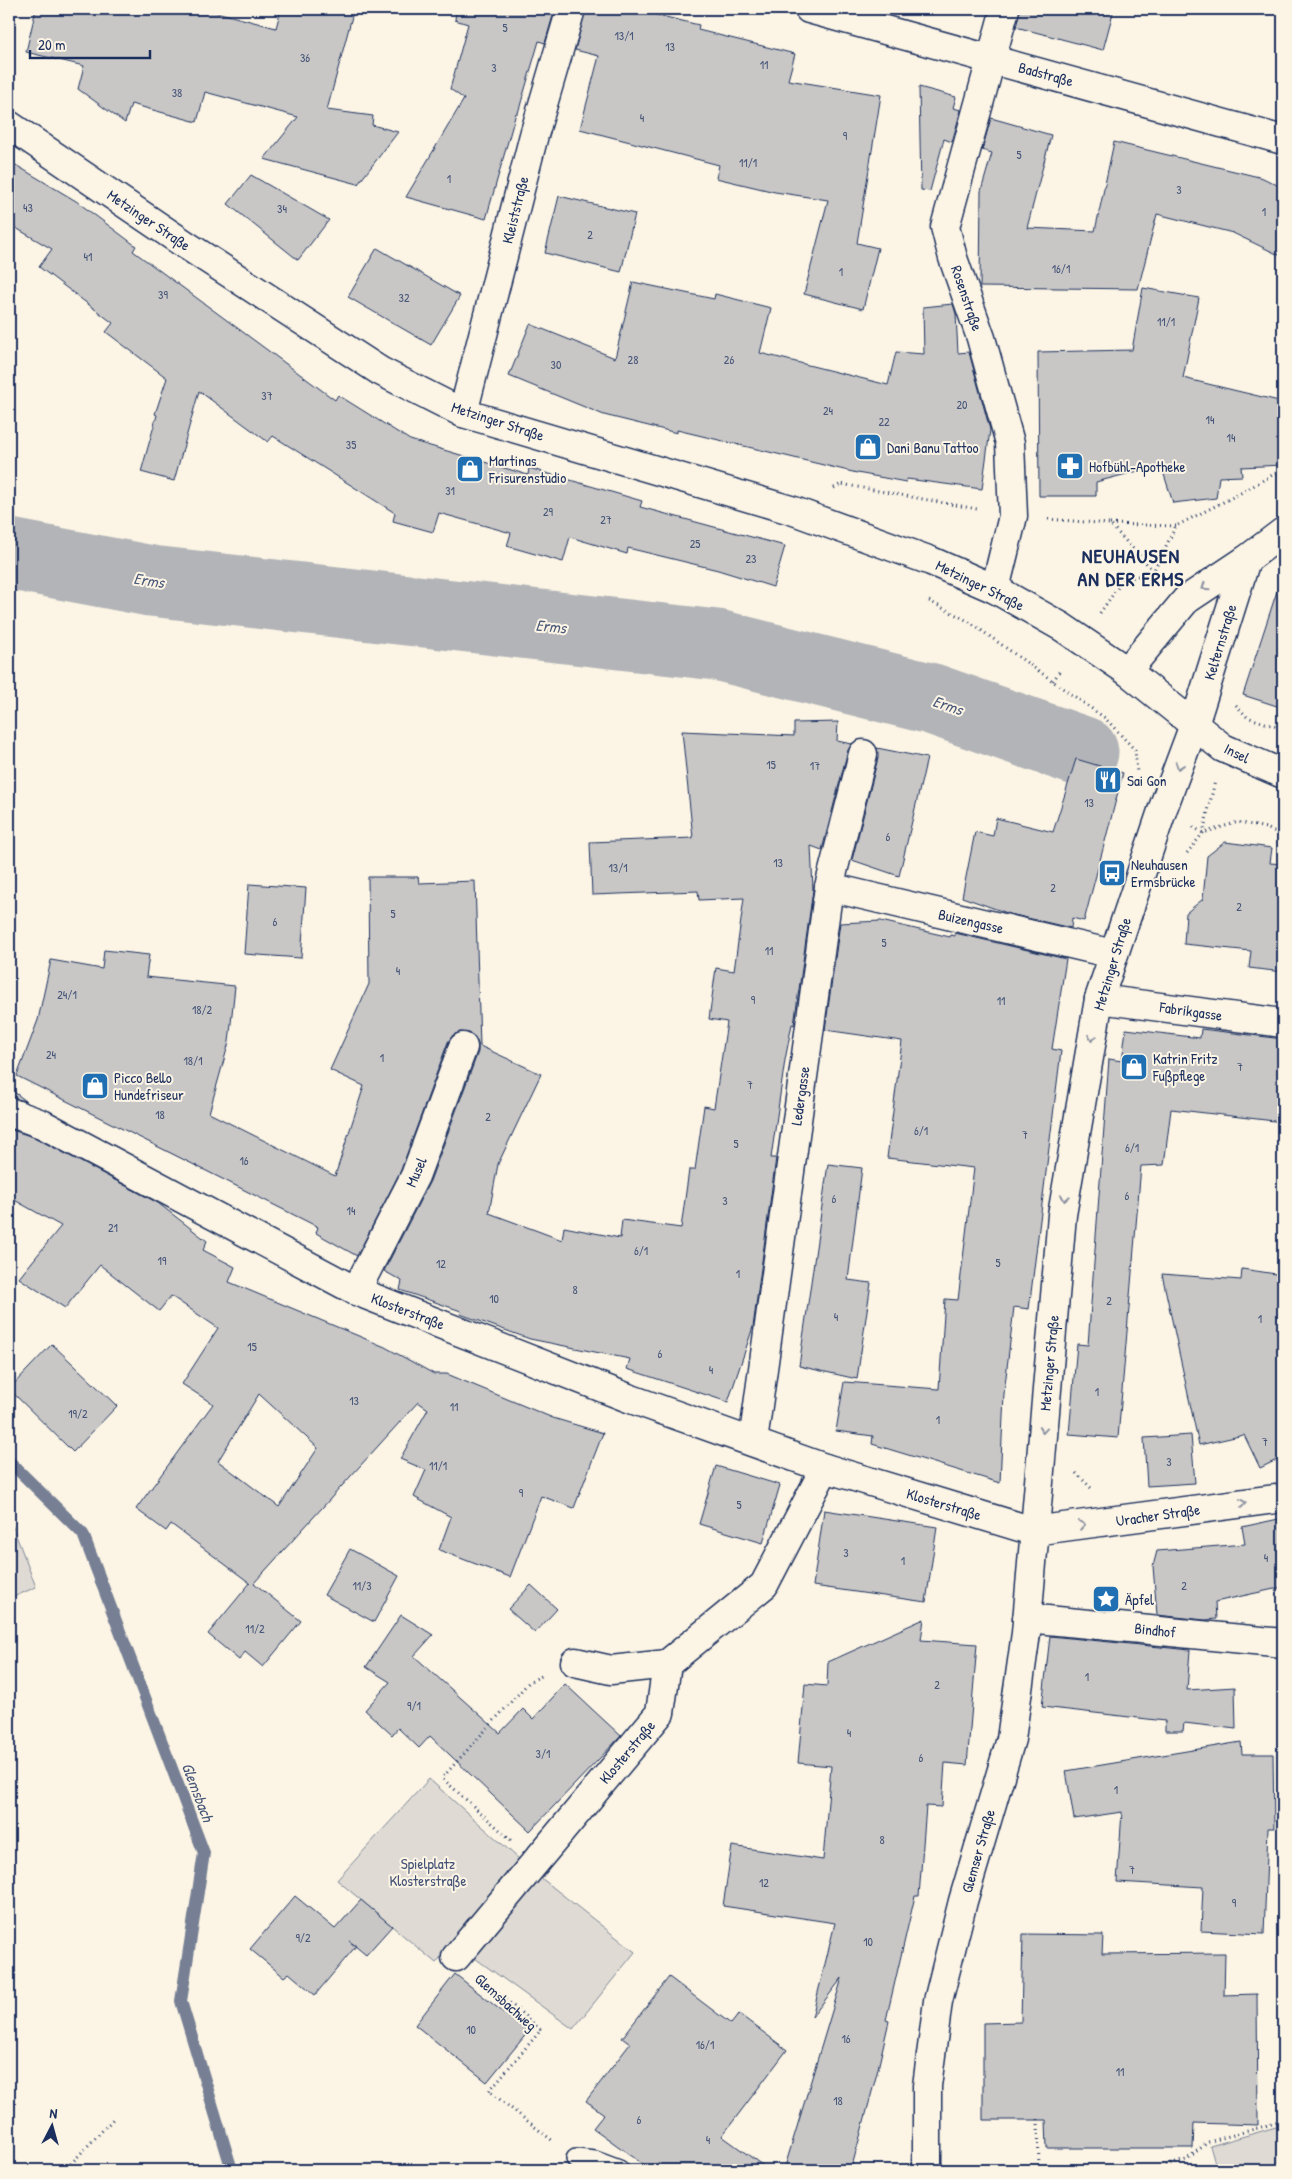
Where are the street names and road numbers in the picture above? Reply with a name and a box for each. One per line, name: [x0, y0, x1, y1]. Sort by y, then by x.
street label: Badstraße: [1016, 57, 1076, 91]
street label: Kleiststraße: [497, 174, 533, 246]
street label: Metzinger Straße: [103, 184, 195, 256]
street label: Rosenstraße: [946, 262, 988, 334]
street label: Metzinger Straße: [449, 396, 547, 446]
street label: Metzinger Straße: [932, 555, 1028, 616]
street label: Kelternstraße: [1199, 602, 1241, 682]
street label: Insel: [1221, 738, 1253, 768]
street label: Buizengasse: [936, 903, 1006, 939]
street label: Metzinger Straße: [1088, 915, 1136, 1013]
street label: Fabrikgasse: [1157, 996, 1224, 1026]
street label: Ledergasse: [785, 1065, 815, 1127]
street label: Musel: [400, 1154, 432, 1190]
street label: Klosterstraße: [368, 1287, 448, 1335]
street label: Metzinger Straße: [1034, 1314, 1064, 1412]
street label: Klosterstraße: [904, 1483, 984, 1525]
street label: Uracher Straße: [1115, 1499, 1201, 1531]
street label: Bindhof: [1133, 1617, 1177, 1643]
street label: Klosterstraße: [594, 1716, 660, 1788]
street label: Glemser Straße: [956, 1807, 1000, 1895]
street label: Glemsbachweg: [470, 1968, 542, 2036]

